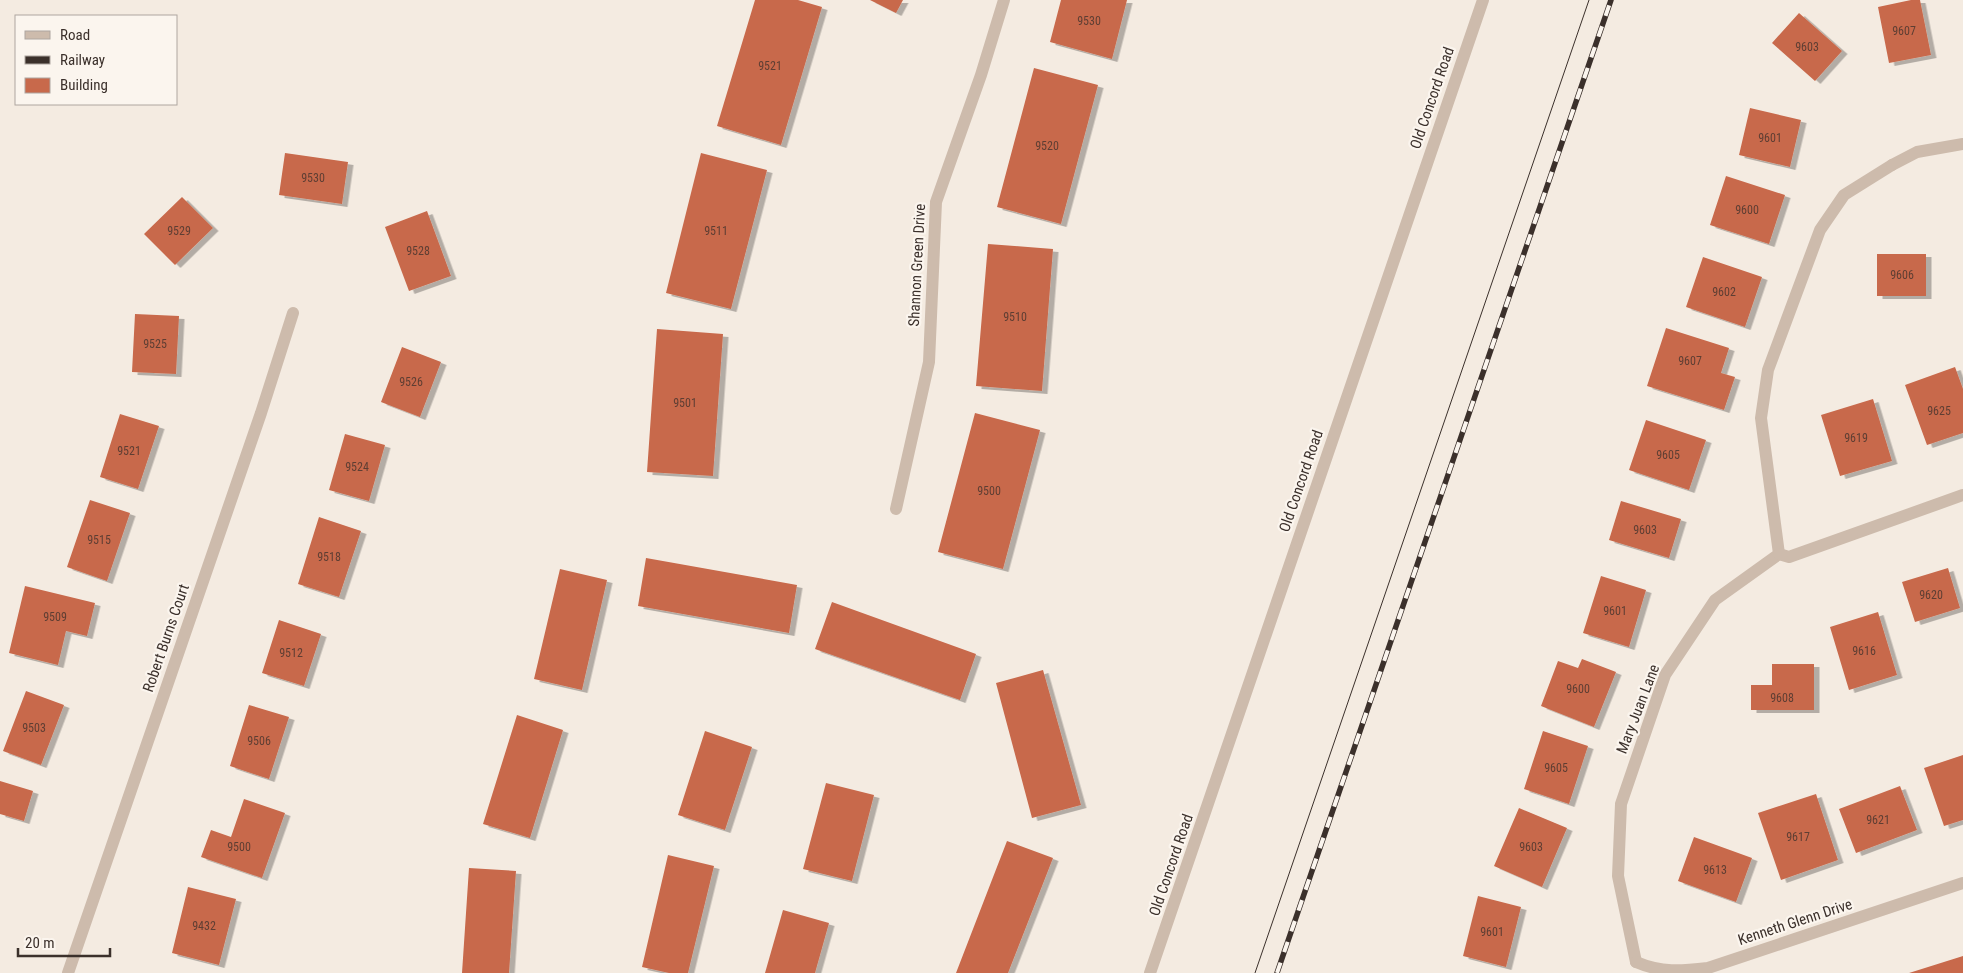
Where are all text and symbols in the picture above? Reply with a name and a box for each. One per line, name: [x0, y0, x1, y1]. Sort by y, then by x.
house number: 9530: [1077, 14, 1101, 28]
legend: [15, 15, 178, 105]
house number: 9607: [1892, 24, 1916, 38]
text: Road: [60, 26, 90, 44]
house number: 9603: [1795, 40, 1819, 54]
street label: Old Concord Road: [1406, 45, 1458, 151]
text: Railway: [60, 51, 105, 69]
house number: 9521: [758, 59, 782, 73]
text: Building: [60, 76, 108, 94]
house number: 9601: [1758, 131, 1782, 145]
house number: 9520: [1035, 139, 1059, 153]
house number: 9530: [301, 171, 325, 185]
street label: Shannon Green Drive: [905, 203, 929, 327]
house number: 9600: [1735, 203, 1759, 217]
house number: 9529: [167, 224, 191, 238]
house number: 9511: [704, 224, 728, 238]
house number: 9528: [406, 244, 430, 258]
house number: 9606: [1890, 268, 1914, 282]
house number: 9602: [1712, 285, 1736, 299]
house number: 9510: [1003, 310, 1027, 324]
house number: 9525: [143, 337, 167, 351]
house number: 9607: [1678, 354, 1702, 368]
house number: 9526: [399, 375, 423, 389]
house number: 9501: [673, 396, 697, 410]
house number: 9625: [1927, 404, 1951, 418]
street label: Old Concord Road: [1275, 428, 1327, 534]
house number: 9619: [1844, 431, 1868, 445]
house number: 9521: [117, 444, 141, 458]
house number: 9605: [1656, 448, 1680, 462]
house number: 9524: [345, 460, 369, 474]
house number: 9500: [977, 484, 1001, 498]
house number: 9603: [1633, 523, 1657, 537]
house number: 9515: [87, 533, 111, 547]
house number: 9518: [317, 550, 341, 564]
street label: Robert Burns Court: [139, 582, 193, 694]
house number: 9620: [1919, 588, 1943, 602]
house number: 9601: [1603, 604, 1627, 618]
house number: 9509: [43, 610, 67, 624]
house number: 9616: [1852, 644, 1876, 658]
house number: 9512: [279, 646, 303, 660]
street label: Mary Juan Lane: [1613, 662, 1663, 756]
house number: 9600: [1566, 682, 1590, 696]
house number: 9608: [1770, 691, 1794, 705]
house number: 9503: [22, 721, 46, 735]
house number: 9506: [247, 734, 271, 748]
house number: 9605: [1544, 761, 1568, 775]
street label: Old Concord Road: [1145, 812, 1197, 918]
house number: 9621: [1866, 813, 1890, 827]
house number: 9617: [1786, 830, 1810, 844]
house number: 9500: [227, 840, 251, 854]
house number: 9603: [1519, 840, 1543, 854]
house number: 9613: [1703, 863, 1727, 877]
street label: Kenneth Glenn Drive: [1736, 895, 1854, 949]
house number: 9432: [192, 919, 216, 933]
house number: 9601: [1480, 925, 1504, 939]
scale bar: [18, 926, 110, 958]
text: 20 m: [25, 934, 55, 952]

